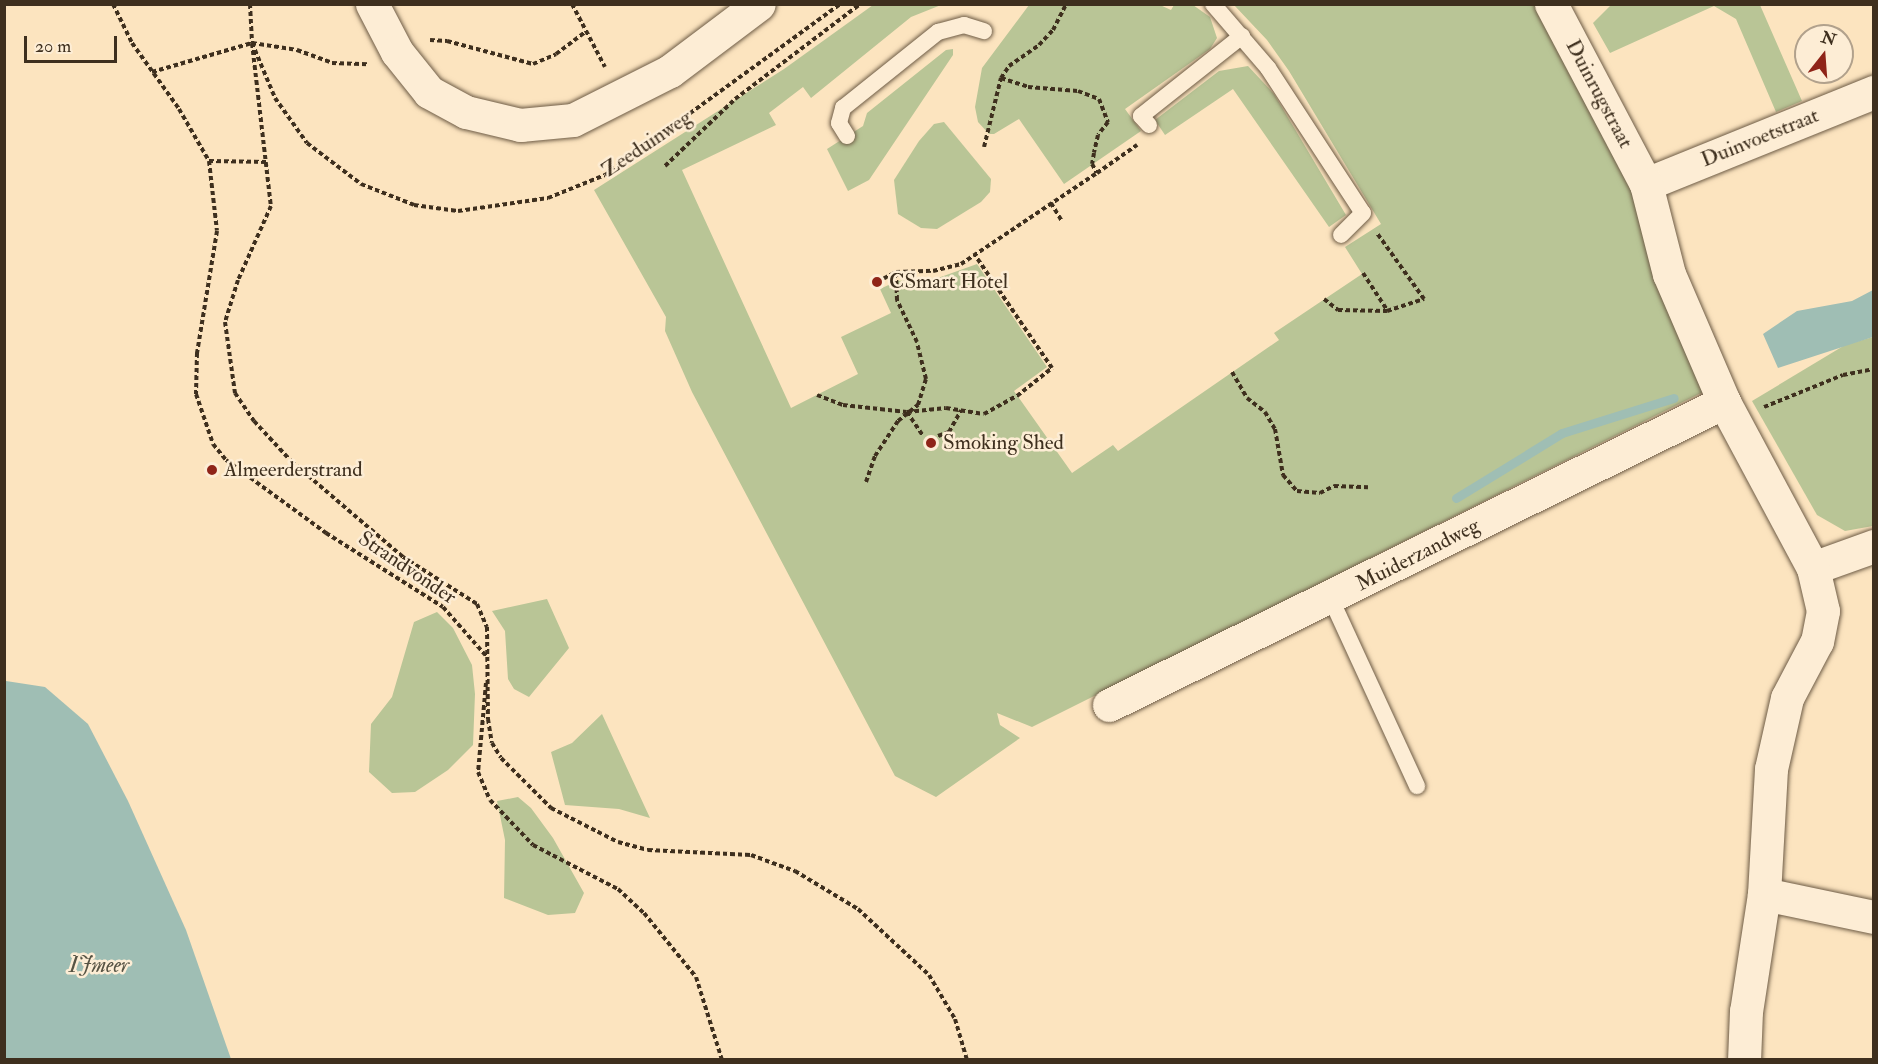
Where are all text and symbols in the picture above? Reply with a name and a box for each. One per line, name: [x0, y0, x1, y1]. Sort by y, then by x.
scale bar: [27, 24, 120, 62]
north arrow: [1794, 24, 1854, 84]
text: N: [1819, 27, 1838, 50]
text: 20 m: [35, 35, 71, 58]
street label: Duinrugstraat: [1560, 35, 1638, 153]
street label: Duinvoetstraat: [1698, 103, 1822, 173]
street label: Zeeduinweg: [597, 105, 697, 183]
place label: CSmart Hotel: [889, 269, 1008, 295]
marker: CSmart Hotel: [870, 275, 884, 289]
place label: Smoking Shed: [943, 430, 1064, 456]
marker: Smoking Shed: [924, 436, 938, 450]
place label: Almeerderstrand: [224, 457, 363, 483]
marker: Almeerderstrand: [205, 463, 219, 477]
street label: Muiderzandweg: [1352, 513, 1484, 597]
street label: Strandvonder: [353, 526, 461, 610]
water label: IJmeer: [69, 953, 129, 979]

